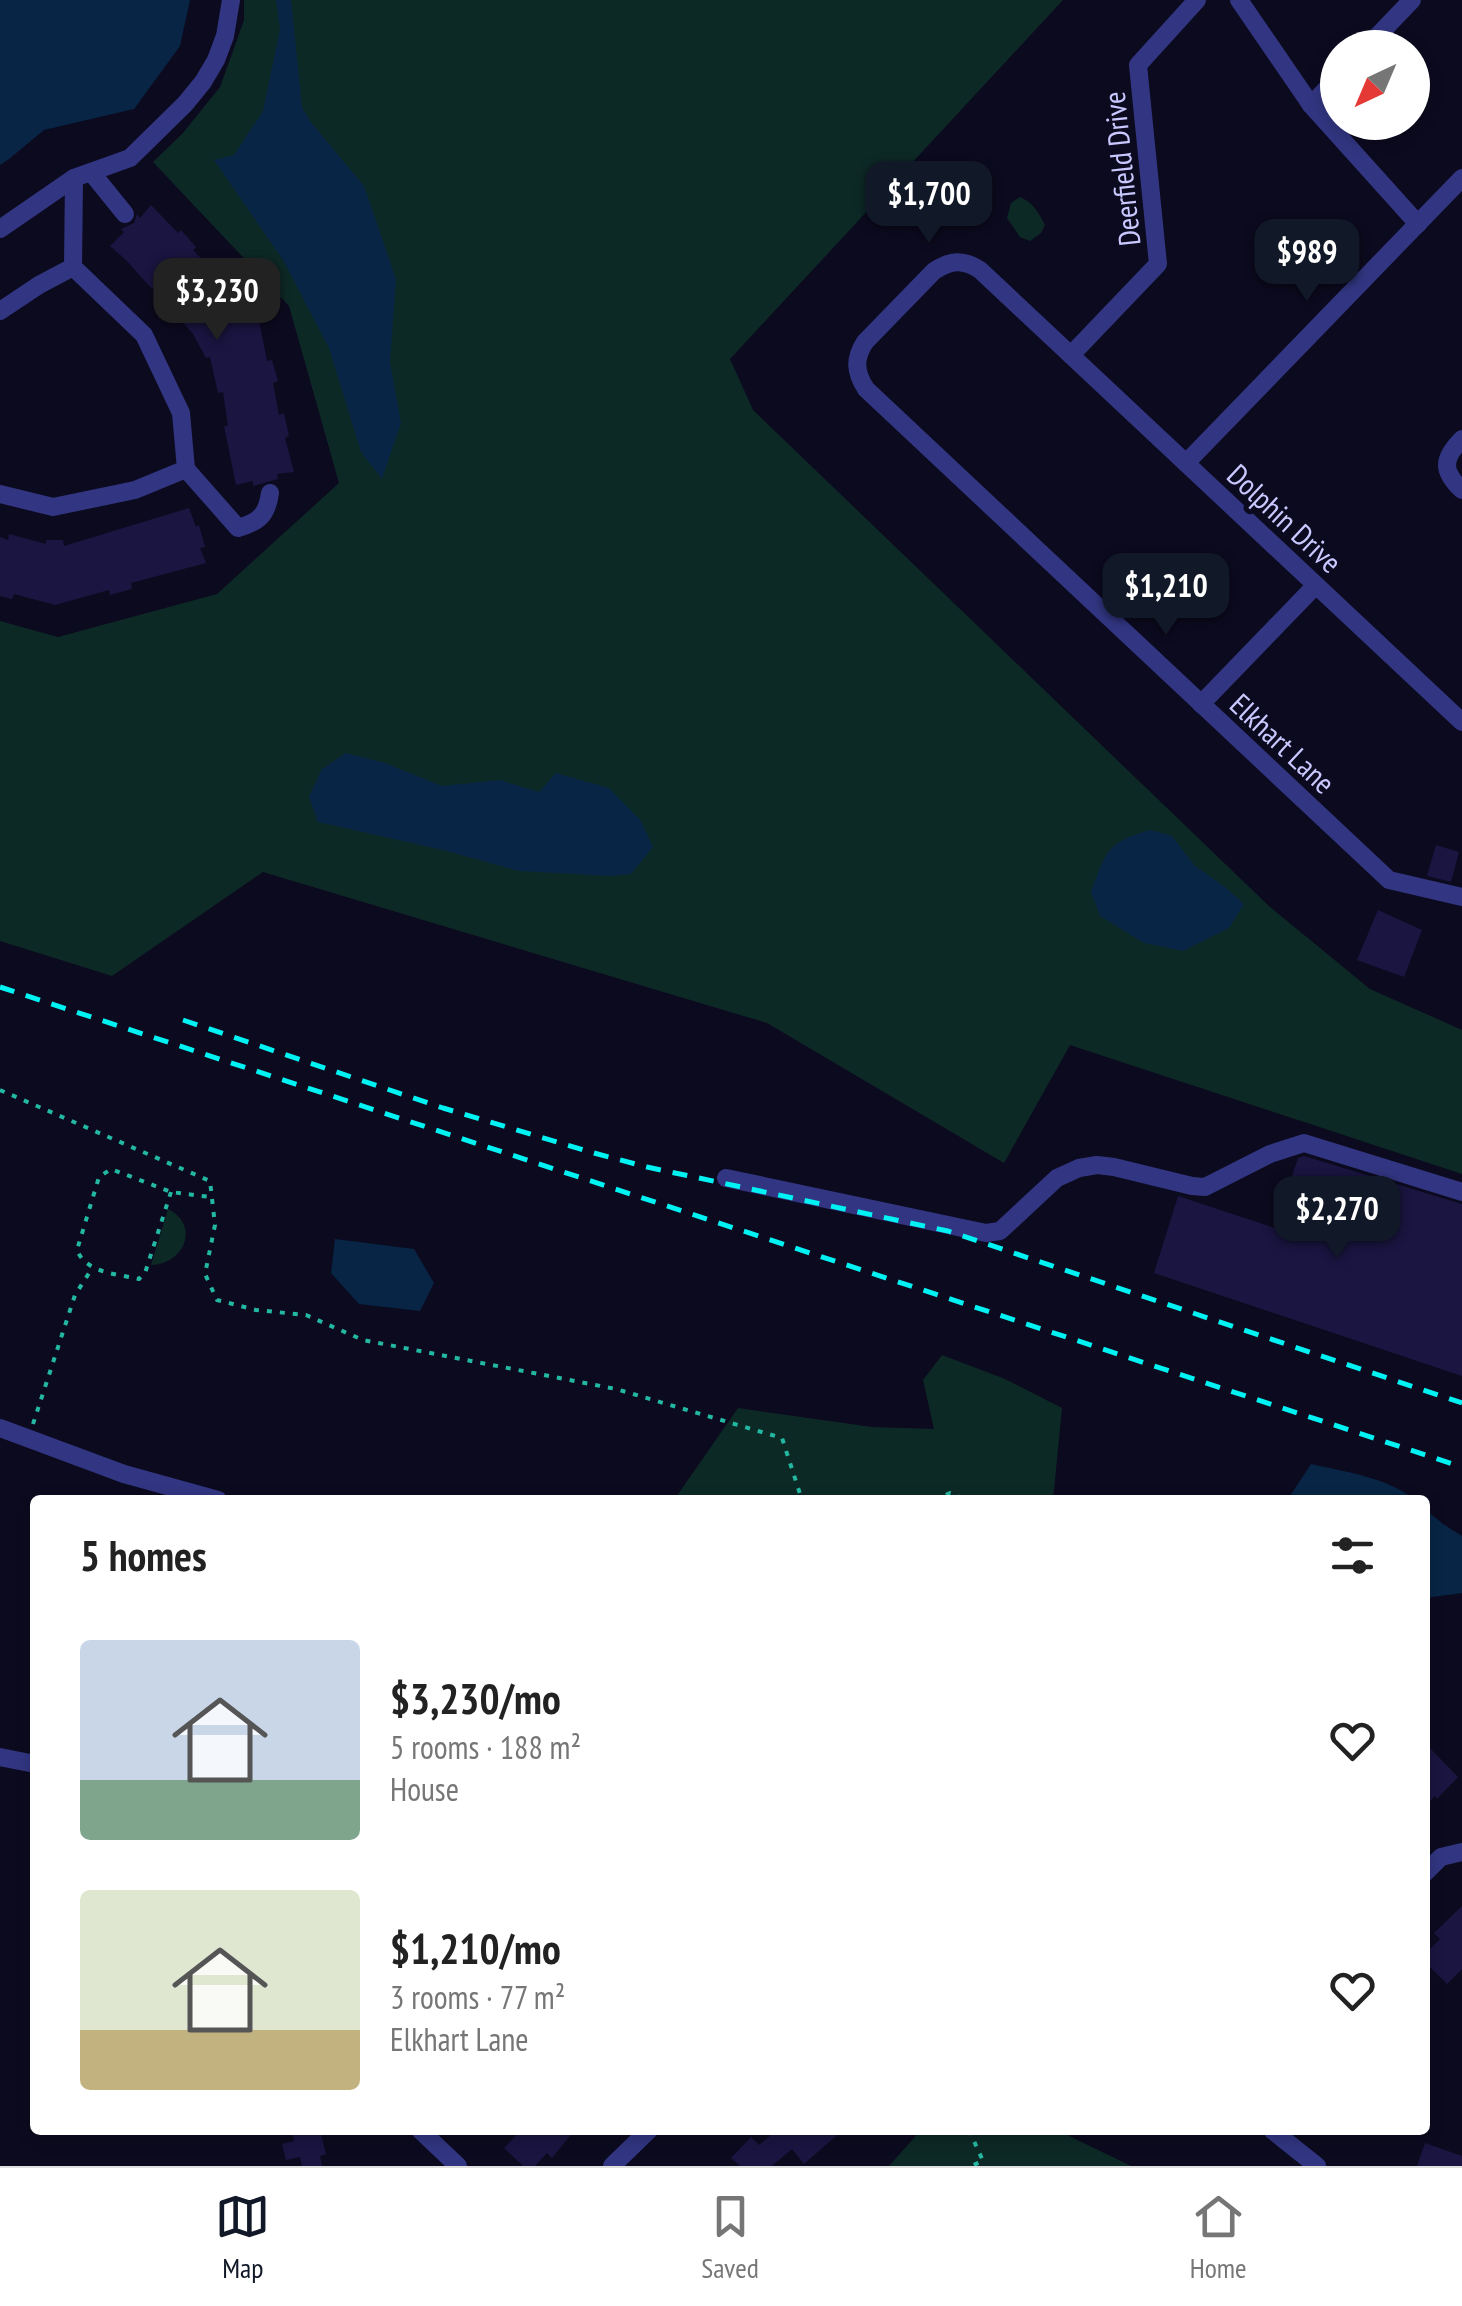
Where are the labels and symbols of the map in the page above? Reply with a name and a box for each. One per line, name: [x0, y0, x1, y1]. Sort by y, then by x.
north arrow: [1320, 30, 1430, 140]
street label: Deerfield Drive: [1094, 90, 1148, 248]
pin: $1,700: [848, 161, 1010, 246]
pin: $989: [1248, 219, 1366, 304]
pin: $3,230: [136, 258, 298, 343]
street label: Dolphin Drive: [1220, 455, 1350, 581]
pin: $1,210: [1085, 553, 1247, 638]
street label: Elkhart Lane: [1222, 684, 1344, 802]
pin: $2,270: [1256, 1176, 1418, 1261]

